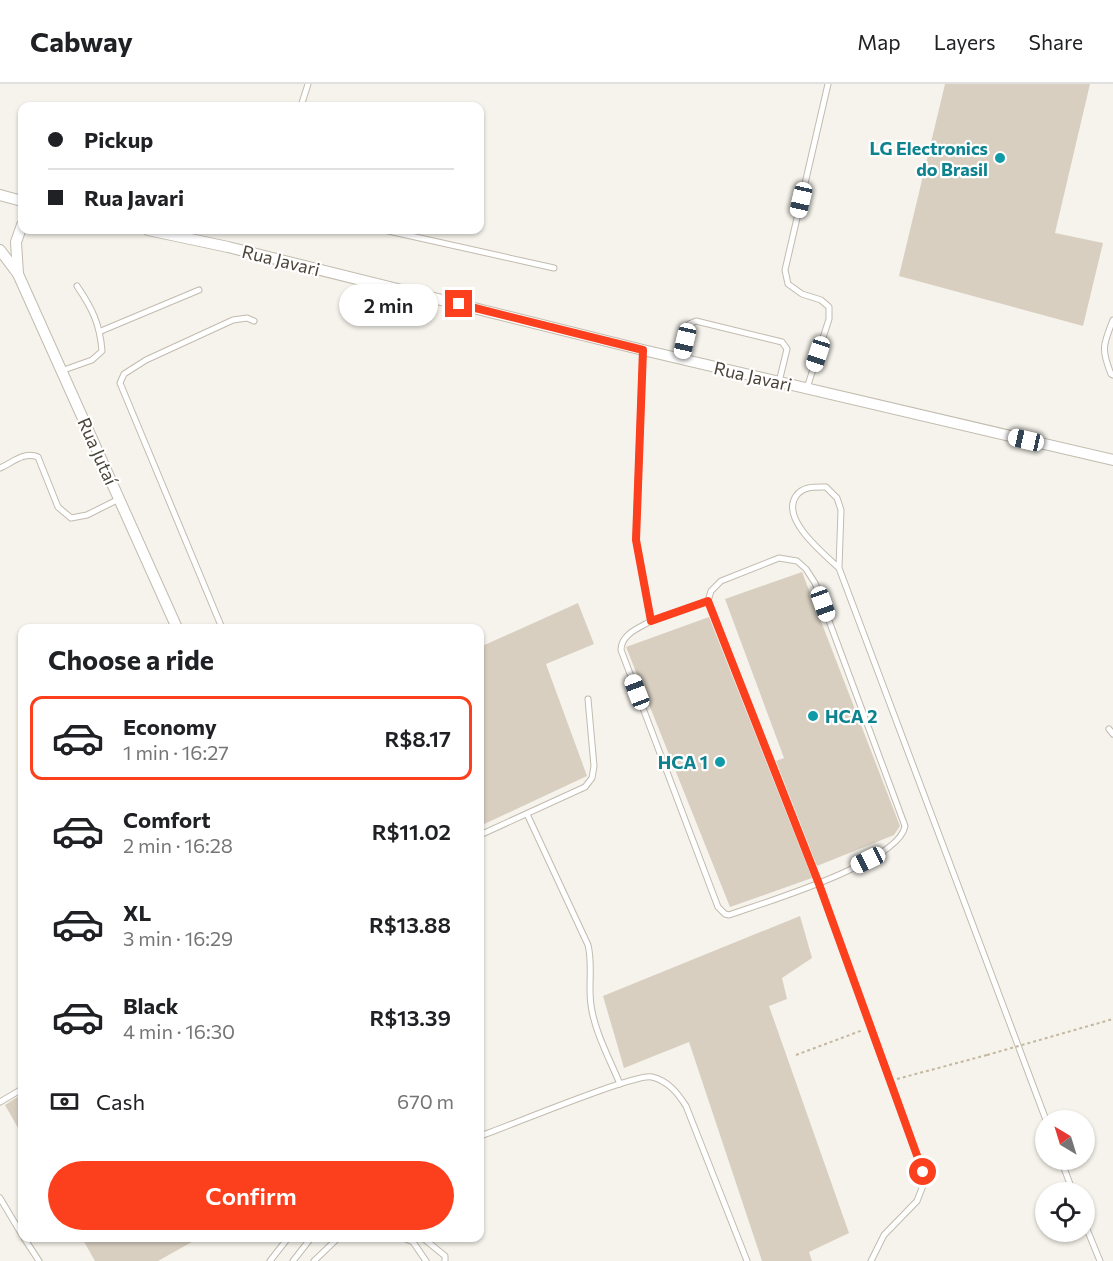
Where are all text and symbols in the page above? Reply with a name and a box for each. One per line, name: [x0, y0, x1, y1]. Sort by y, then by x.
text: Cabway: [30, 24, 133, 58]
text: Map: [857, 29, 901, 54]
text: Layers: [934, 29, 996, 54]
text: Share: [1029, 29, 1083, 54]
text: Pickup: [84, 126, 153, 153]
place label: LG Electronics do Brasil: [869, 137, 988, 180]
marker: LG Electronics do Brasil: [993, 151, 1007, 165]
car: [788, 180, 814, 220]
text: Rua Javari: [84, 184, 184, 211]
street label: Rua Javari: [240, 240, 322, 280]
callout: 2 min: [339, 283, 438, 325]
route end: [445, 290, 472, 317]
text: 2 min: [364, 293, 413, 317]
car: [672, 321, 698, 361]
car: [804, 334, 832, 374]
street label: Rua Javari: [712, 356, 794, 396]
street label: Rua Jutaí: [73, 414, 123, 489]
car: [1006, 427, 1046, 453]
car: [808, 584, 838, 624]
text: Choose a ride: [48, 643, 214, 676]
car: [622, 672, 652, 712]
place label: HCA 2: [825, 705, 877, 727]
marker: HCA 2: [806, 709, 820, 723]
icon: car: [51, 711, 105, 765]
text: Economy: [123, 713, 217, 740]
text: R$8.17: [385, 725, 451, 752]
text: 1 min · 16:27: [123, 740, 229, 764]
place label: HCA 1: [658, 751, 708, 773]
marker: HCA 1: [713, 755, 727, 769]
icon: car: [51, 804, 105, 858]
text: Comfort: [123, 806, 211, 833]
text: R$11.02: [372, 818, 451, 845]
text: 2 min · 16:28: [123, 833, 233, 857]
car: [848, 844, 888, 876]
icon: car: [51, 897, 105, 951]
text: XL: [123, 899, 151, 926]
text: R$13.88: [369, 911, 451, 938]
text: 3 min · 16:29: [123, 926, 233, 950]
icon: car: [51, 990, 105, 1044]
text: Black: [123, 992, 178, 1019]
text: R$13.39: [369, 1004, 451, 1031]
text: 4 min · 16:30: [123, 1019, 235, 1043]
icon: cash: [48, 1085, 81, 1118]
text: Cash: [96, 1088, 145, 1115]
text: 670 m: [397, 1089, 454, 1113]
north arrow: [1035, 1110, 1095, 1170]
map controls: [1035, 1110, 1095, 1242]
route start: [909, 1158, 936, 1185]
button: Confirm: [48, 1161, 454, 1230]
button: locate: [1035, 1182, 1095, 1242]

